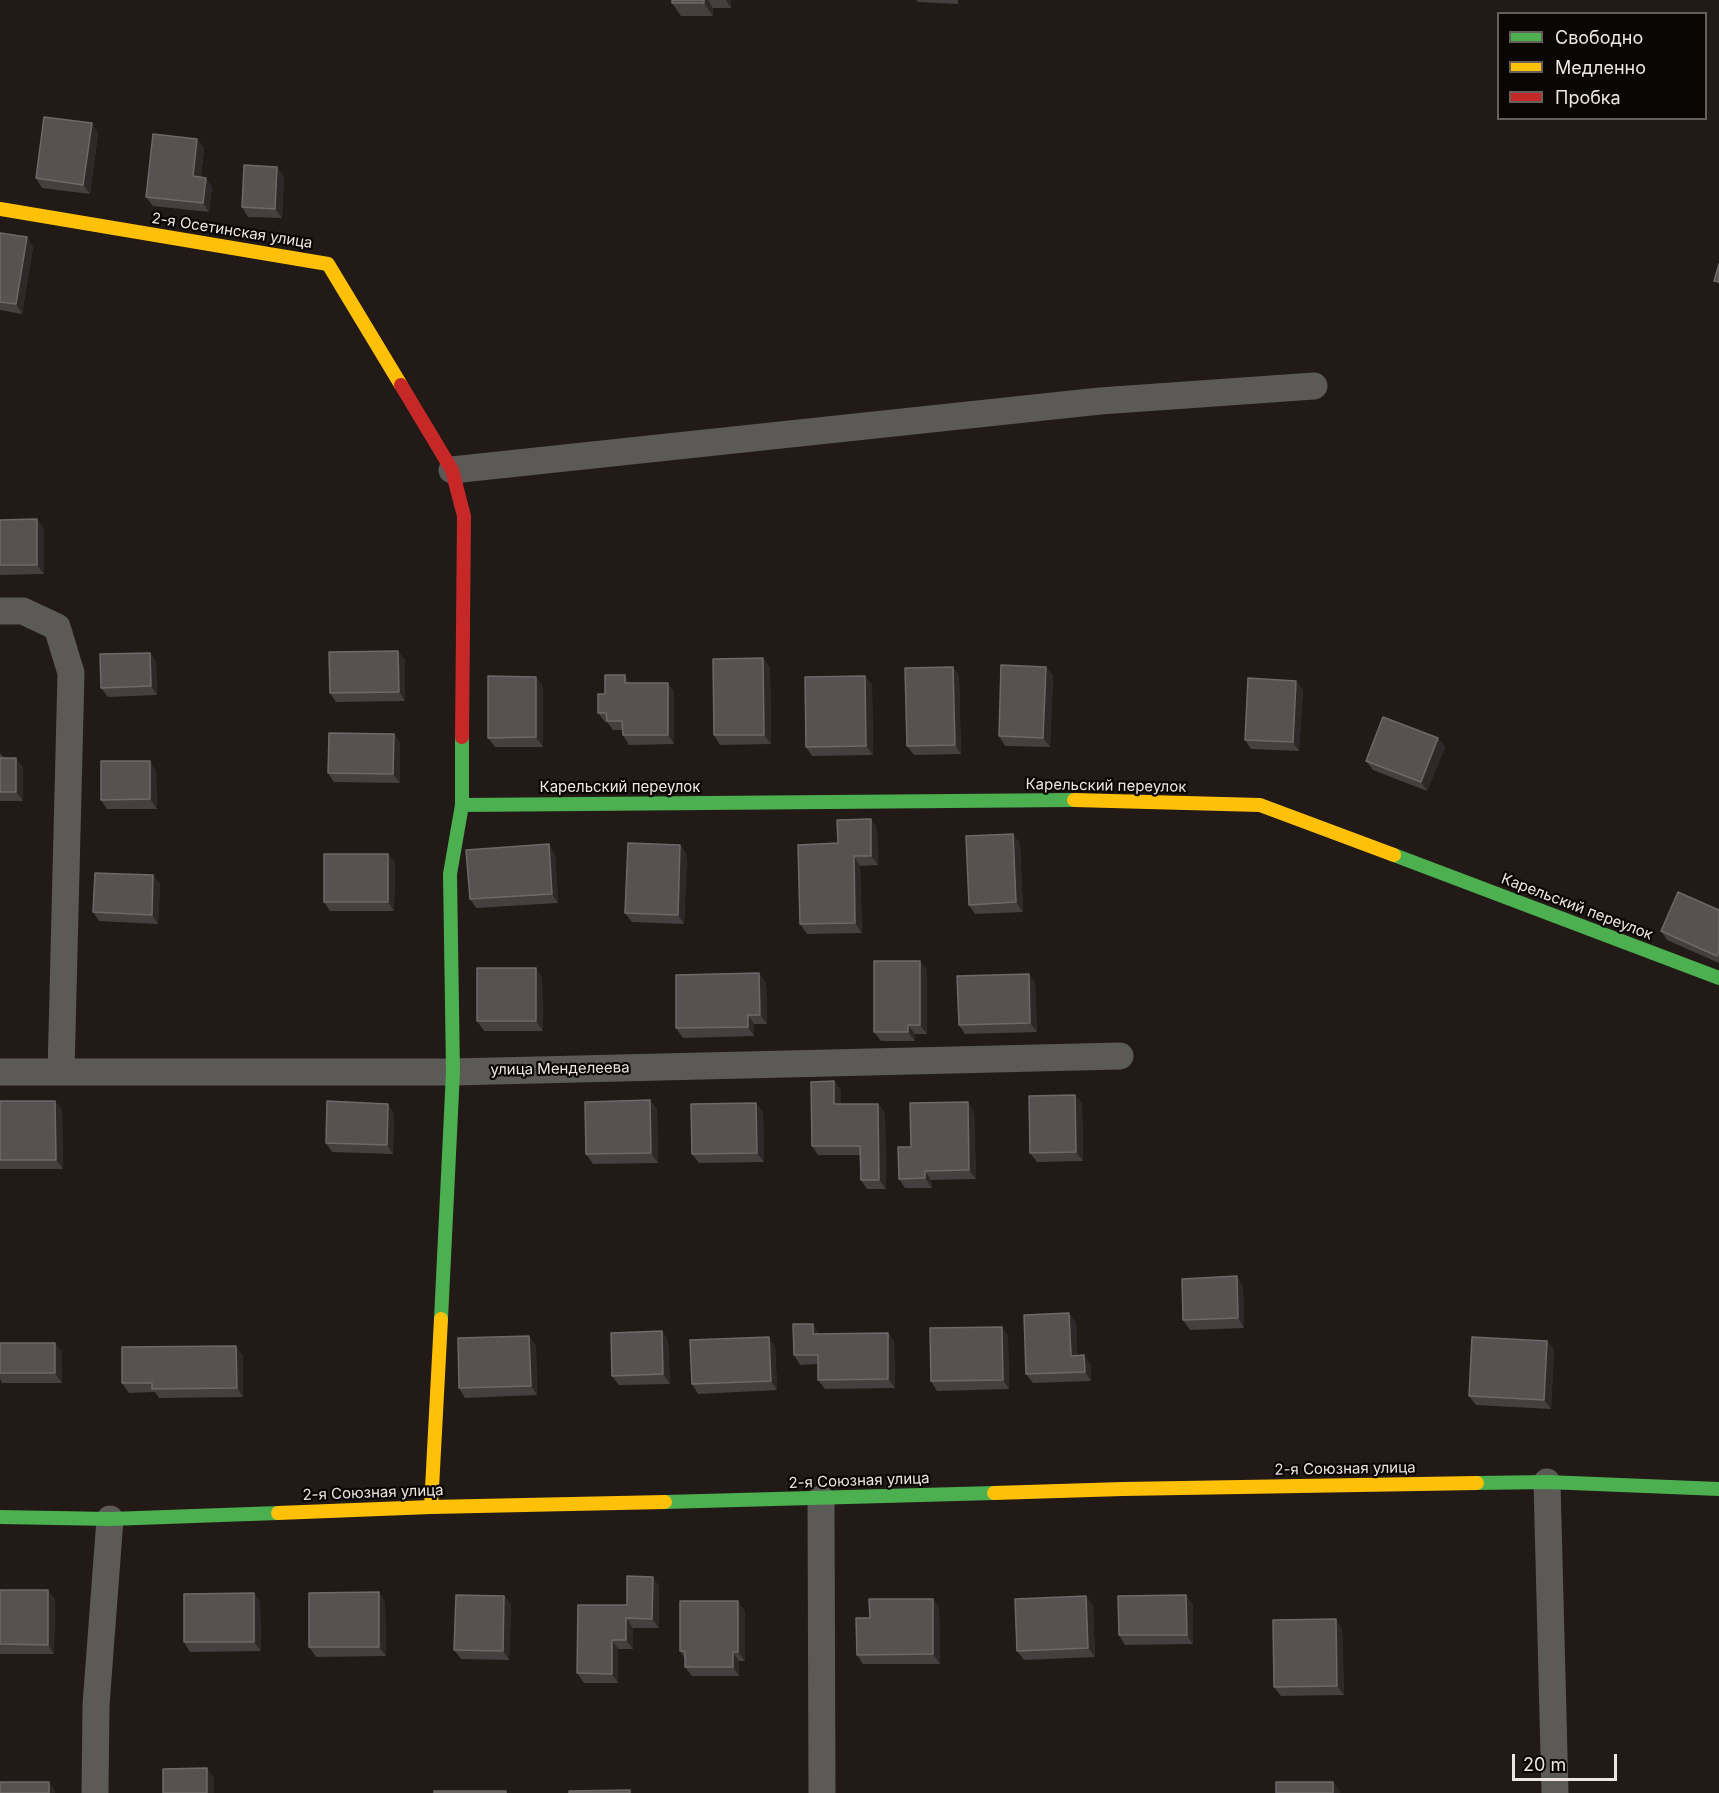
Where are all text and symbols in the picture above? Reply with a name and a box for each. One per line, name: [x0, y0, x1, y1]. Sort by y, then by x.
legend: [1497, 12, 1707, 120]
text: Свободно: [1555, 27, 1643, 48]
text: Медленно: [1555, 57, 1646, 78]
text: Пробка: [1555, 87, 1621, 108]
street label: 2-я Осетинская улица: [150, 209, 314, 253]
street label: Карельский переулок: [1025, 776, 1187, 796]
street label: Карельский переулок: [540, 778, 700, 796]
street label: Карельский переулок: [1499, 870, 1655, 944]
street label: улица Менделеева: [490, 1059, 630, 1079]
street label: 2-я Союзная улица: [1274, 1459, 1416, 1479]
street label: 2-я Союзная улица: [788, 1470, 930, 1492]
street label: 2-я Союзная улица: [302, 1482, 444, 1504]
scale bar: [1515, 1742, 1620, 1780]
text: 20 m: [1523, 1754, 1566, 1775]

